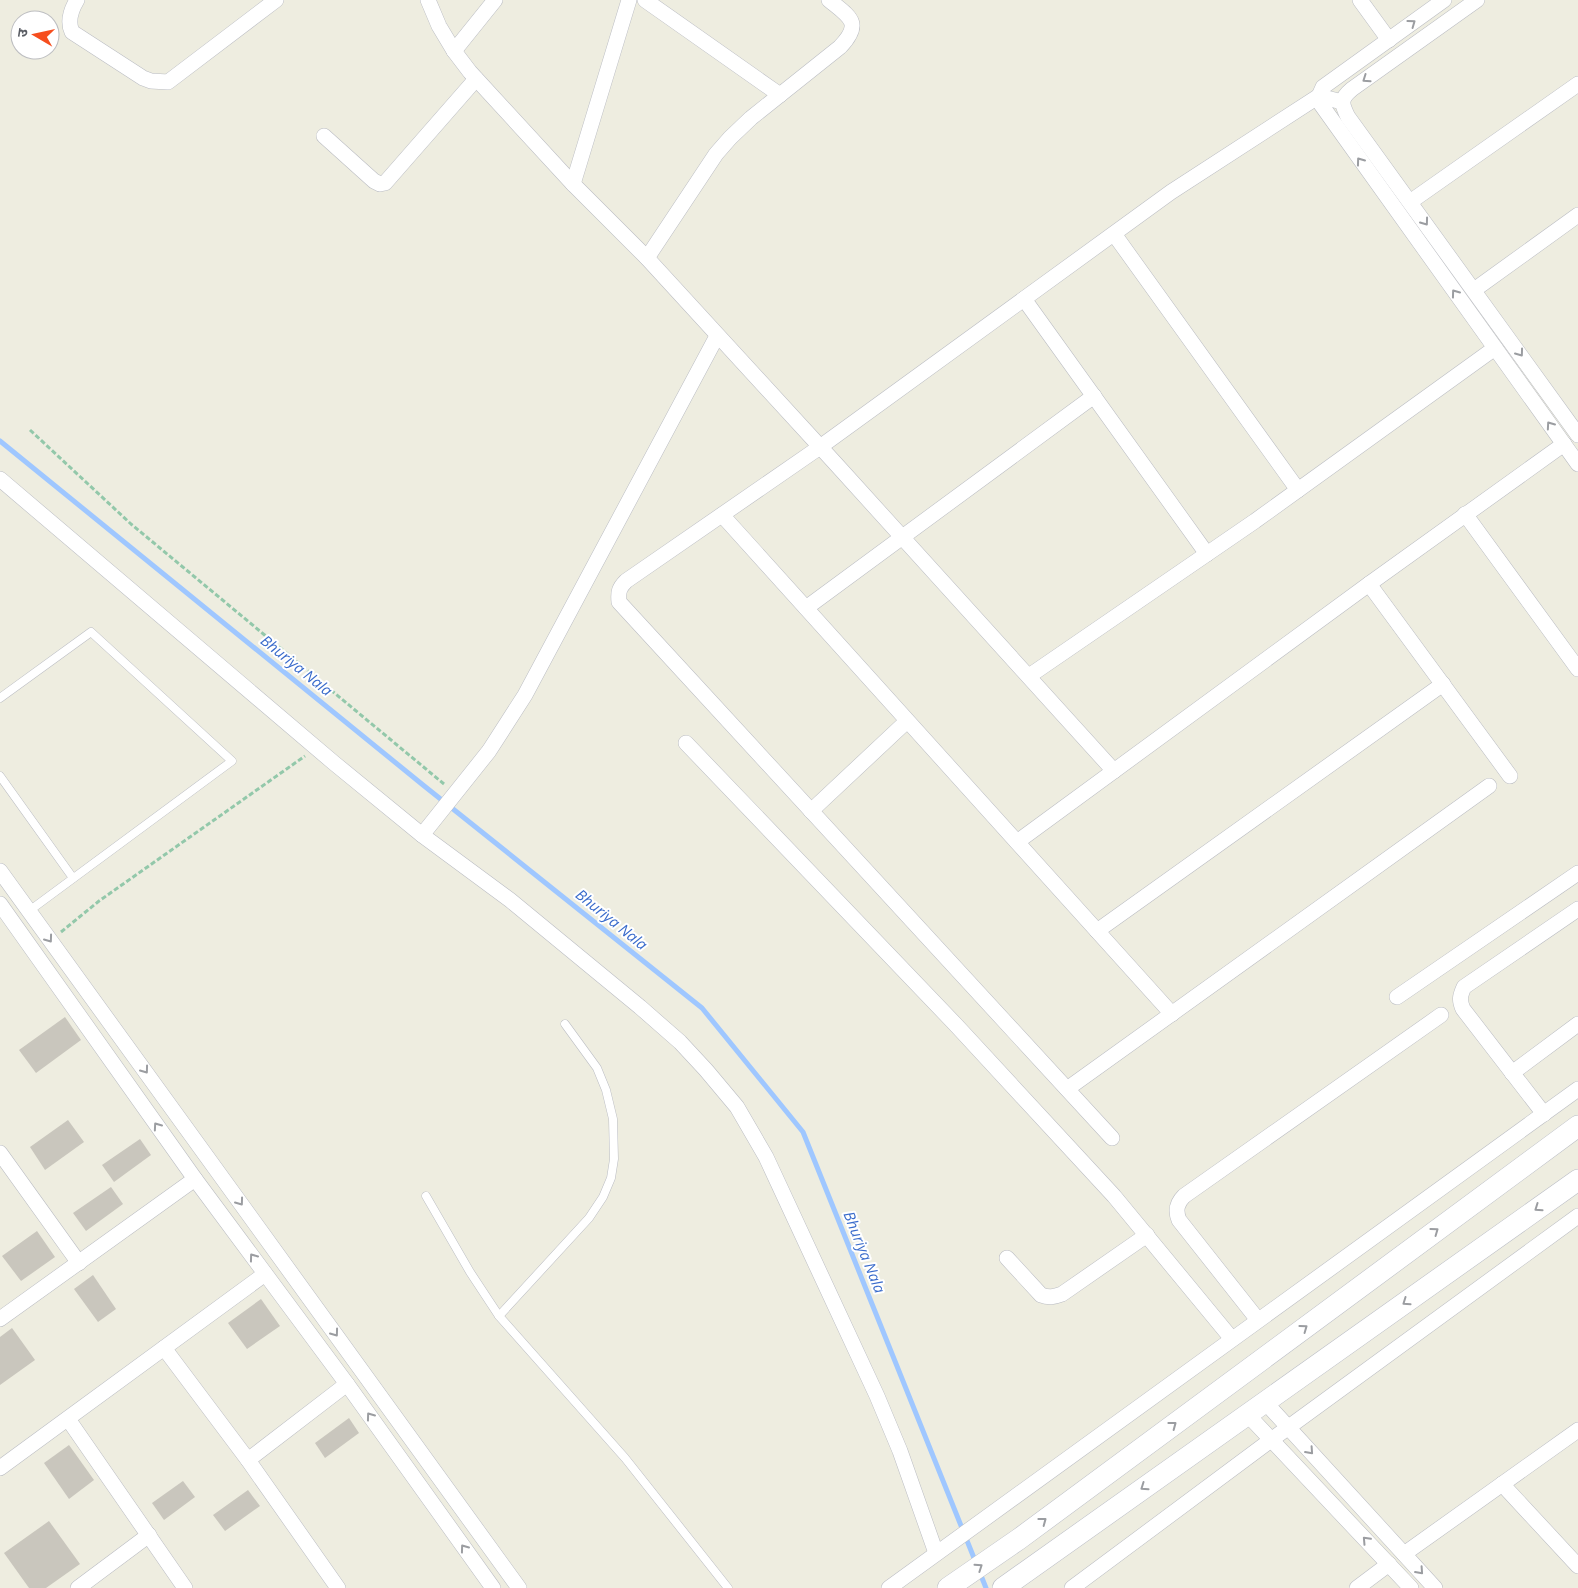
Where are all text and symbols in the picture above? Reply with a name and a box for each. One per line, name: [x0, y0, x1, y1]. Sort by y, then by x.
north arrow: [10, 10, 60, 60]
one-way arrow: [1406, 20, 1416, 29]
text: उ: [12, 27, 32, 38]
one-way arrow: [1362, 73, 1372, 82]
one-way arrow: [1357, 157, 1367, 166]
one-way arrow: [1419, 216, 1427, 225]
one-way arrow: [1452, 289, 1461, 299]
one-way arrow: [1514, 348, 1523, 357]
one-way arrow: [1547, 421, 1556, 431]
water label: Bhuriya Nala: [257, 630, 337, 700]
water label: Bhuriya Nala: [572, 884, 652, 954]
one-way arrow: [44, 933, 52, 942]
one-way arrow: [139, 1064, 148, 1074]
one-way arrow: [154, 1122, 163, 1131]
one-way arrow: [234, 1196, 243, 1205]
one-way arrow: [1534, 1202, 1544, 1211]
water label: Bhuriya Nala: [840, 1208, 891, 1296]
one-way arrow: [1429, 1229, 1438, 1237]
one-way arrow: [250, 1253, 259, 1263]
one-way arrow: [1402, 1296, 1411, 1305]
one-way arrow: [1298, 1325, 1308, 1334]
one-way arrow: [330, 1327, 338, 1336]
one-way arrow: [367, 1412, 376, 1422]
one-way arrow: [1167, 1422, 1176, 1430]
one-way arrow: [1304, 1445, 1313, 1454]
one-way arrow: [1141, 1481, 1150, 1490]
one-way arrow: [1037, 1519, 1046, 1527]
one-way arrow: [1363, 1536, 1372, 1545]
one-way arrow: [461, 1544, 470, 1554]
one-way arrow: [973, 1564, 983, 1573]
one-way arrow: [1414, 1565, 1423, 1574]

